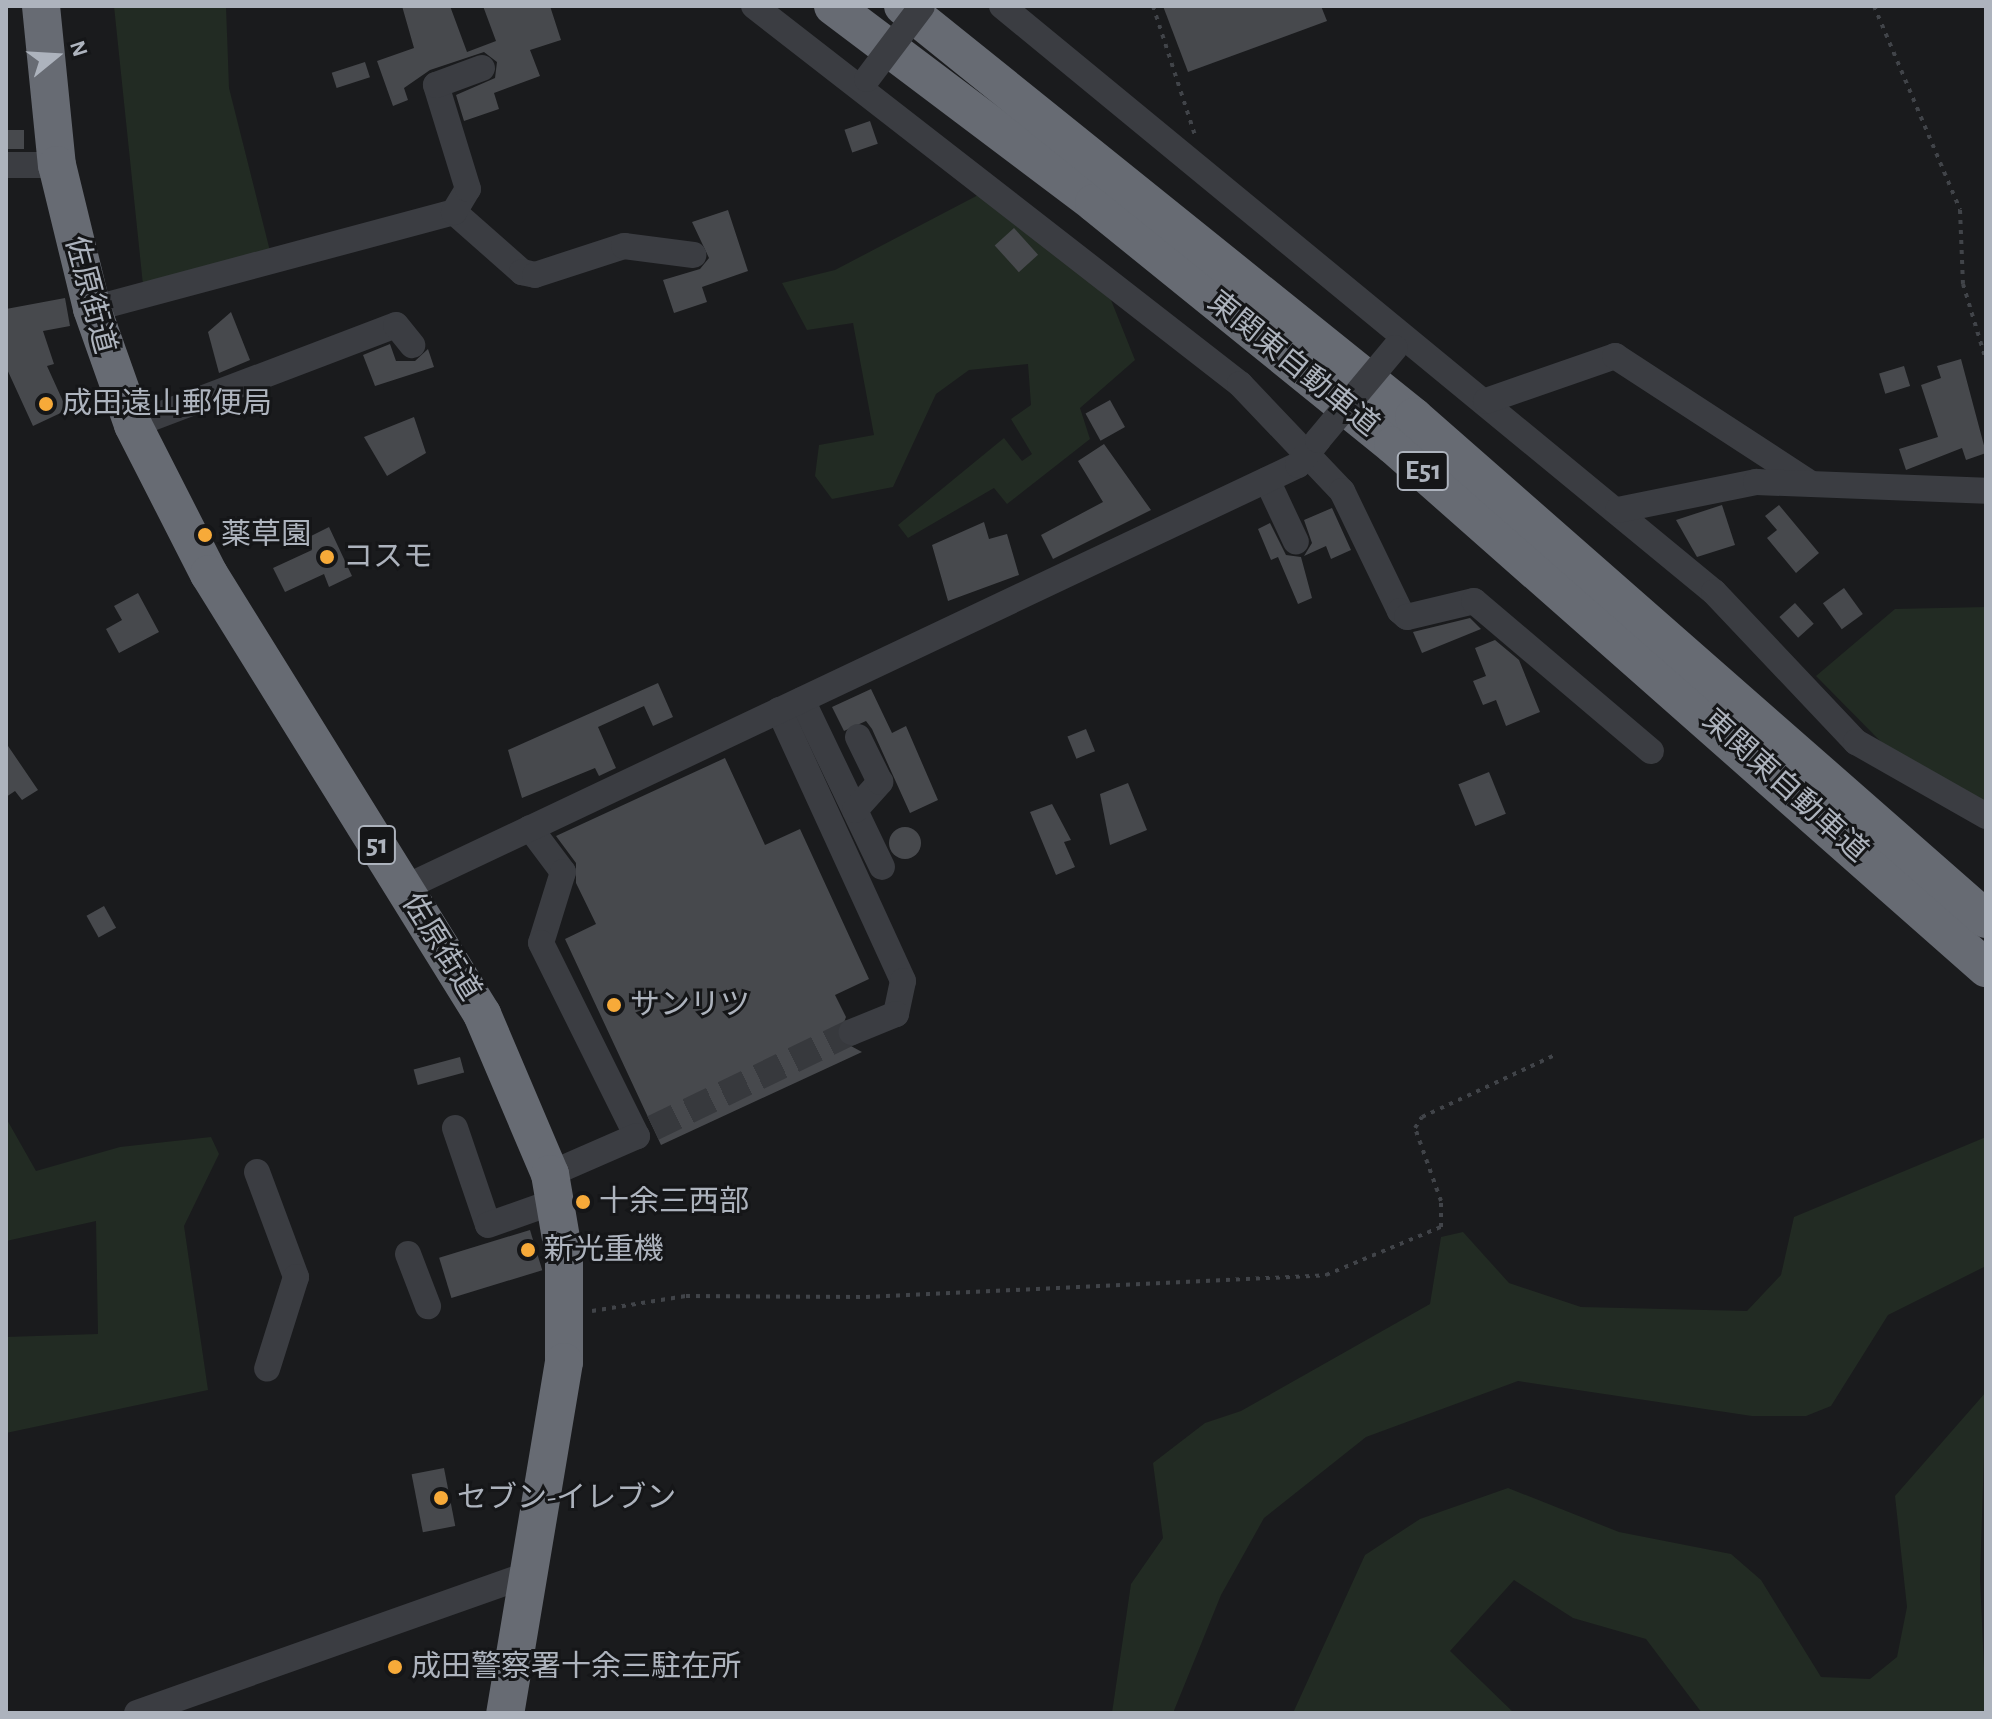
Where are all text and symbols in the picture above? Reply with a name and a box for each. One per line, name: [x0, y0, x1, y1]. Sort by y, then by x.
north arrow: [16, 16, 96, 96]
text: N: [66, 38, 92, 59]
street label: 佐原街道: [57, 232, 123, 358]
street label: 東関東自動車道: [1200, 284, 1386, 444]
place label: 成田遠山郵便局: [62, 386, 272, 422]
marker: 成田遠山郵便局: [37, 395, 55, 413]
road number: E51: [1395, 447, 1451, 495]
place label: 薬草園: [221, 517, 311, 553]
marker: 薬草園: [196, 526, 214, 544]
place label: コスモ: [343, 539, 433, 575]
marker: コスモ: [318, 548, 336, 566]
street label: 東関東自動車道: [1695, 702, 1875, 870]
road number: 51: [357, 821, 397, 869]
street label: 佐原街道: [394, 887, 488, 1007]
place label: サンリツ: [630, 987, 750, 1023]
marker: サンリツ: [605, 996, 623, 1014]
place label: 十余三西部: [599, 1184, 749, 1220]
marker: 十余三西部: [574, 1193, 592, 1211]
place label: 新光重機: [544, 1232, 664, 1268]
marker: 新光重機: [519, 1241, 537, 1259]
place label: セブン-イレブン: [457, 1480, 676, 1516]
marker: セブン-イレブン: [432, 1489, 450, 1507]
place label: 成田警察署十余三駐在所: [411, 1649, 741, 1685]
marker: 成田警察署十余三駐在所: [386, 1658, 404, 1676]

